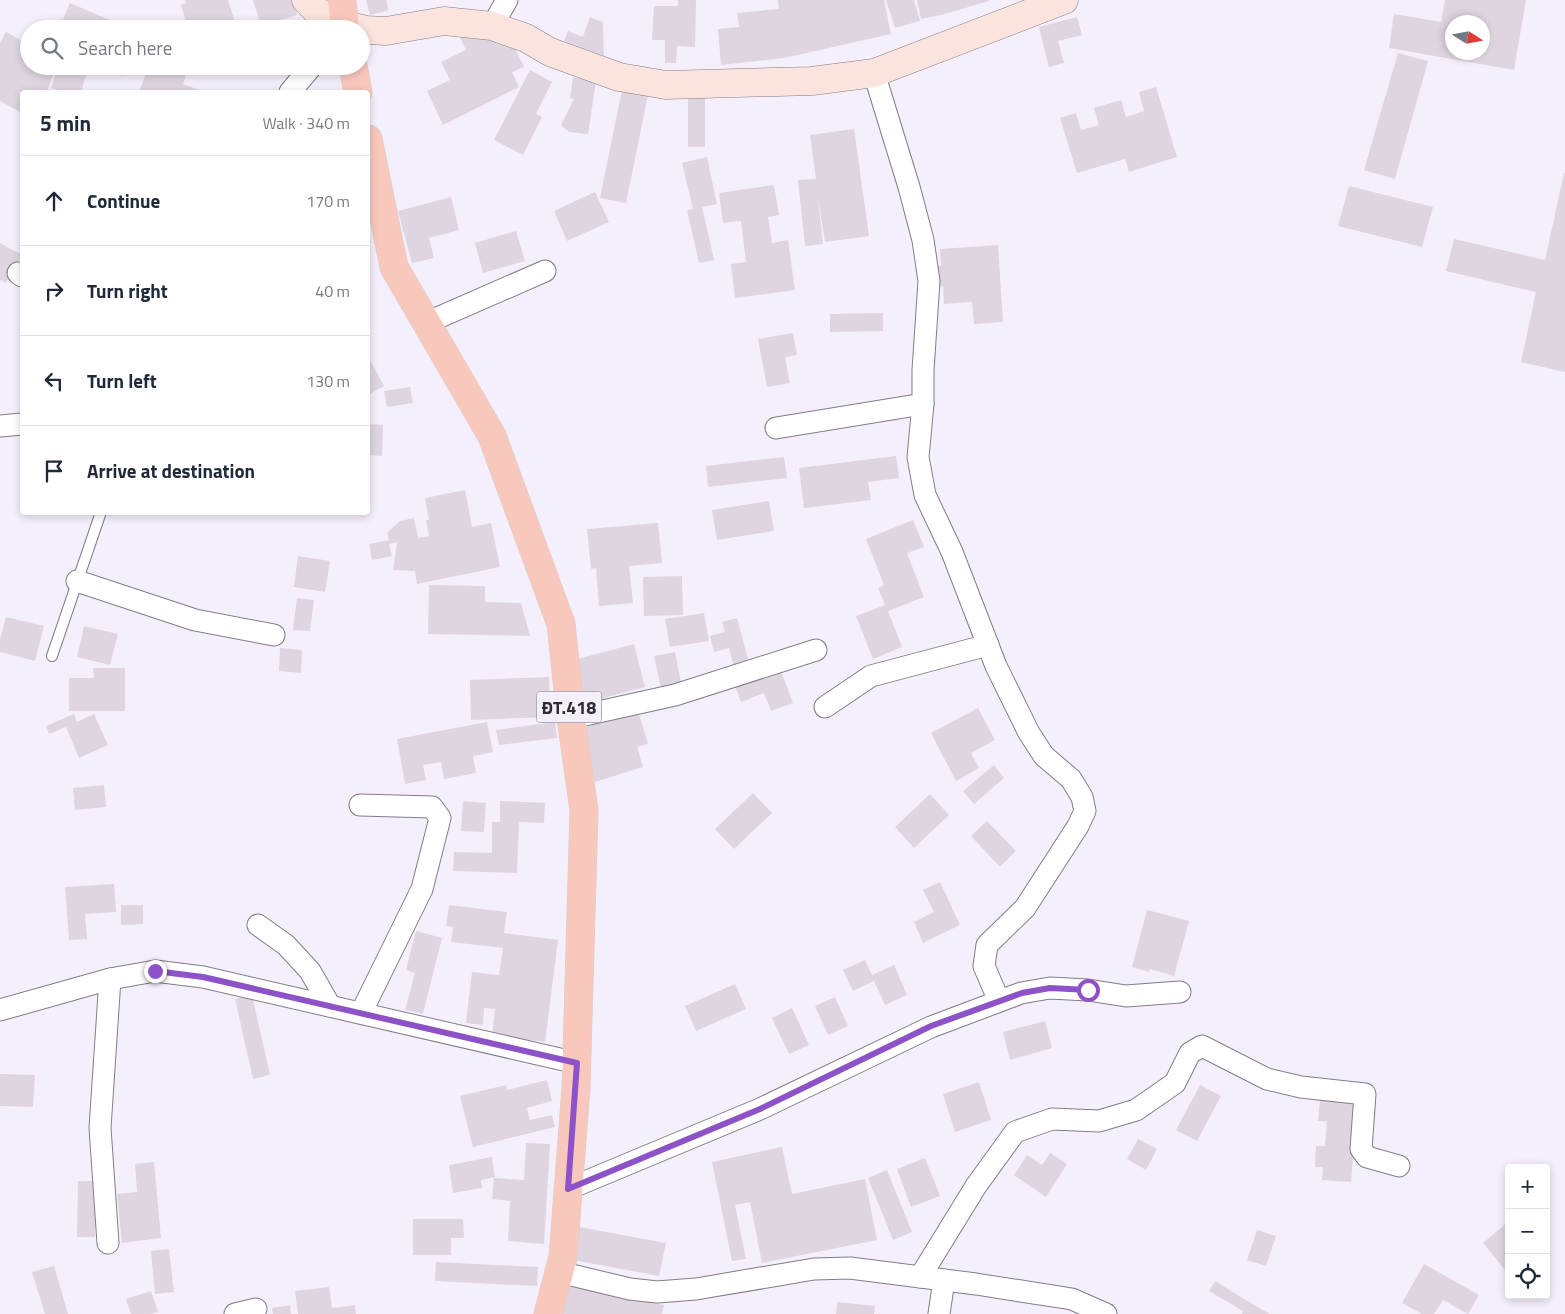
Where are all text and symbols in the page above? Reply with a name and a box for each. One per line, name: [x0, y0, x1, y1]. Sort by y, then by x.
north arrow: [1445, 15, 1490, 60]
search box: [20, 20, 370, 75]
text: Search here: [78, 33, 172, 62]
icon: search: [38, 34, 66, 62]
text: 5 min: [40, 107, 91, 139]
text: Walk · 340 m: [262, 111, 350, 135]
text: Continue: [87, 186, 160, 215]
icon: ahead: [40, 187, 68, 215]
text: 170 m: [306, 189, 350, 213]
text: Turn right: [87, 276, 168, 305]
icon: right: [40, 277, 68, 305]
text: 40 m: [315, 279, 350, 303]
text: Turn left: [87, 366, 157, 395]
icon: left: [40, 367, 68, 395]
text: 130 m: [306, 369, 350, 393]
text: Arrive at destination: [87, 456, 255, 485]
icon: arrive: [40, 457, 68, 485]
road number: ĐT.418: [536, 692, 602, 722]
route end: [144, 960, 167, 983]
route start: [1077, 979, 1100, 1002]
map controls: [1505, 1164, 1550, 1299]
button: +: [1505, 1164, 1550, 1209]
button: −: [1505, 1209, 1550, 1254]
button: locate: [1505, 1254, 1550, 1299]

